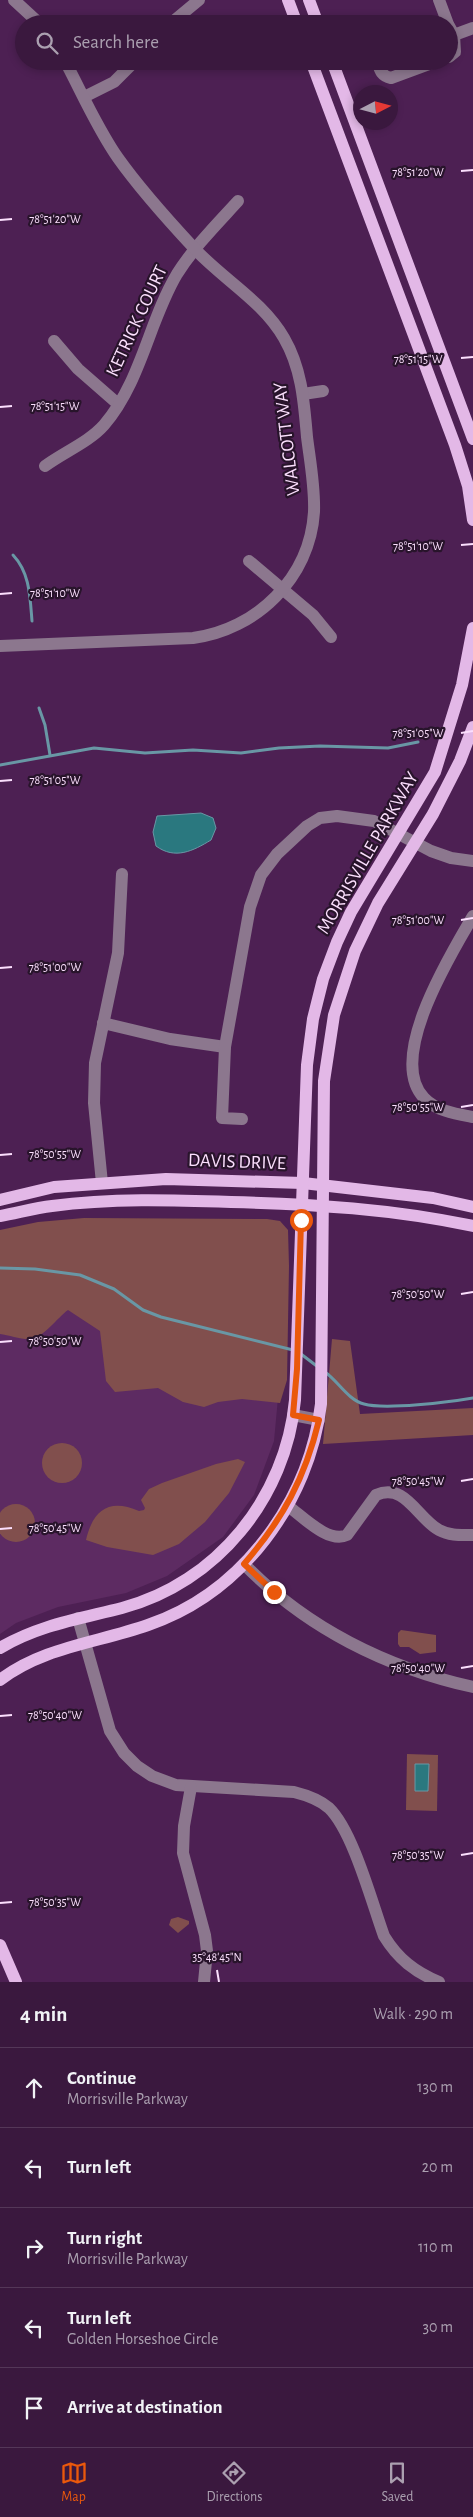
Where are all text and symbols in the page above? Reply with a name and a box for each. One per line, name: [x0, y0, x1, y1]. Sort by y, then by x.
search box: [15, 15, 458, 70]
icon: search: [33, 29, 61, 57]
text: Search here: [73, 33, 159, 52]
north arrow: [353, 85, 398, 130]
text: 78°51'20"W: [392, 166, 444, 178]
text: 78°51'20"W: [29, 213, 81, 225]
street label: KETRICK COURT: [103, 262, 171, 380]
text: 78°51'15"W: [394, 353, 443, 365]
street label: WALCOTT WAY: [271, 381, 303, 497]
text: 78°51'15"W: [31, 400, 80, 412]
text: 78°51'10"W: [393, 540, 443, 552]
text: 78°51'10"W: [30, 587, 80, 599]
text: 78°51'05"W: [393, 727, 444, 739]
street label: MORRISVILLE PARKWAY: [314, 769, 422, 937]
text: 78°51'05"W: [30, 774, 81, 786]
text: 78°51'00"W: [392, 914, 444, 926]
text: 78°51'00"W: [29, 961, 81, 973]
text: 78°50'55"W: [392, 1101, 444, 1113]
text: 78°50'55"W: [29, 1148, 81, 1160]
street label: DAVIS DRIVE: [188, 1151, 286, 1173]
route start: [290, 1209, 313, 1232]
text: 78°50'50"W: [391, 1288, 445, 1300]
text: 78°50'50"W: [28, 1335, 82, 1347]
text: 78°50'45"W: [392, 1475, 445, 1487]
text: 78°50'45"W: [29, 1522, 82, 1534]
route end: [263, 1581, 286, 1604]
text: 78°50'40"W: [391, 1662, 445, 1674]
text: 78°50'40"W: [28, 1709, 82, 1721]
text: 78°50'35"W: [392, 1849, 444, 1861]
text: 78°50'35"W: [29, 1896, 81, 1908]
text: 35°48'45"N: [192, 1951, 242, 1963]
text: 4 min: [20, 2004, 67, 2025]
text: Walk · 290 m: [373, 2006, 453, 2022]
text: Continue: [67, 2069, 136, 2088]
icon: ahead: [20, 2074, 48, 2102]
text: 130 m: [417, 2079, 453, 2095]
text: Morrisville Parkway: [67, 2091, 188, 2107]
icon: left: [20, 2154, 48, 2182]
text: Turn left: [67, 2158, 131, 2177]
text: 20 m: [422, 2159, 453, 2175]
text: Turn right: [67, 2229, 142, 2248]
icon: right: [20, 2234, 48, 2262]
text: 110 m: [418, 2239, 453, 2255]
text: Morrisville Parkway: [67, 2251, 188, 2267]
text: Turn left: [67, 2309, 131, 2328]
icon: left: [20, 2314, 48, 2342]
text: 30 m: [423, 2319, 453, 2335]
text: Golden Horseshoe Circle: [67, 2331, 218, 2347]
icon: arrive: [20, 2394, 48, 2422]
text: Arrive at destination: [67, 2398, 223, 2417]
tab: Map: [60, 2459, 88, 2506]
tab: Directions: [207, 2459, 262, 2506]
tab: Saved: [381, 2459, 413, 2506]

